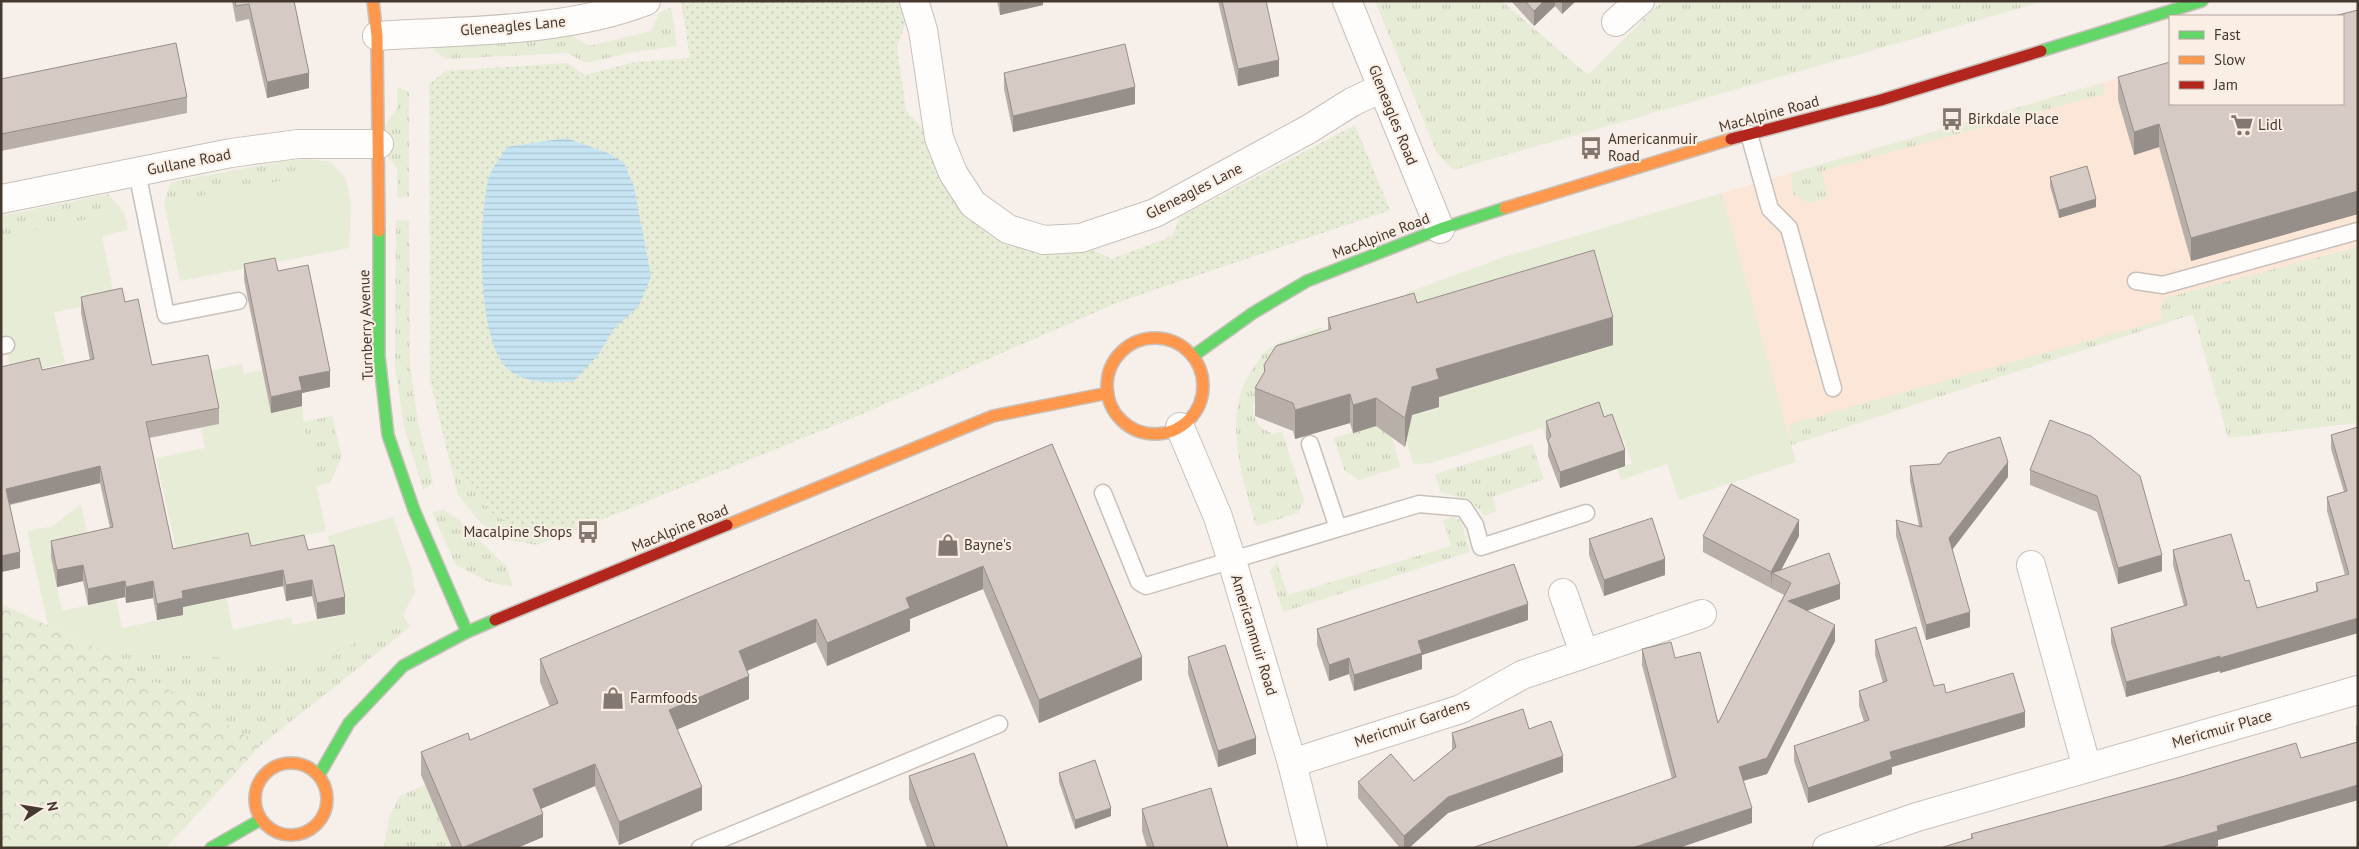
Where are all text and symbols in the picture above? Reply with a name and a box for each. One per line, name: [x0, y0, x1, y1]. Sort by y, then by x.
street label: Gleneagles Lane: [460, 11, 566, 40]
legend: [2169, 15, 2344, 105]
text: Fast: [2214, 25, 2241, 44]
text: Slow: [2214, 50, 2245, 69]
street label: Gleneagles Road: [1365, 62, 1422, 168]
text: Jam: [2213, 75, 2238, 94]
street label: MacAlpine Road: [1717, 91, 1821, 136]
bus stop icon: Birkdale Place: [1939, 106, 1965, 132]
place label: Birkdale Place: [1968, 109, 2059, 128]
supermarket icon: Lidl: [2229, 112, 2255, 138]
place label: Lidl: [2258, 115, 2283, 134]
place label: Americanmuir Road: [1608, 129, 1698, 165]
bus stop icon: Americanmuir Road: [1578, 135, 1604, 161]
street label: Gullane Road: [145, 144, 232, 179]
street label: Gleneagles Lane: [1142, 158, 1245, 223]
street label: MacAlpine Road: [1329, 208, 1432, 263]
street label: Turnberry Avenue: [354, 269, 377, 381]
street label: MacAlpine Road: [629, 499, 731, 556]
bus stop icon: Macalpine Shops: [575, 519, 601, 545]
place label: Macalpine Shops: [464, 522, 572, 541]
shop icon: Bayne's: [935, 532, 961, 558]
place label: Bayne's: [964, 535, 1012, 554]
street label: Americanmuir Road: [1227, 572, 1282, 698]
shop icon: Farmfoods: [600, 685, 626, 711]
place label: Farmfoods: [630, 688, 698, 707]
street label: Mericmuir Gardens: [1352, 694, 1472, 751]
street label: Mericmuir Place: [2170, 705, 2274, 752]
north arrow: [15, 784, 65, 834]
text: N: [43, 800, 62, 813]

